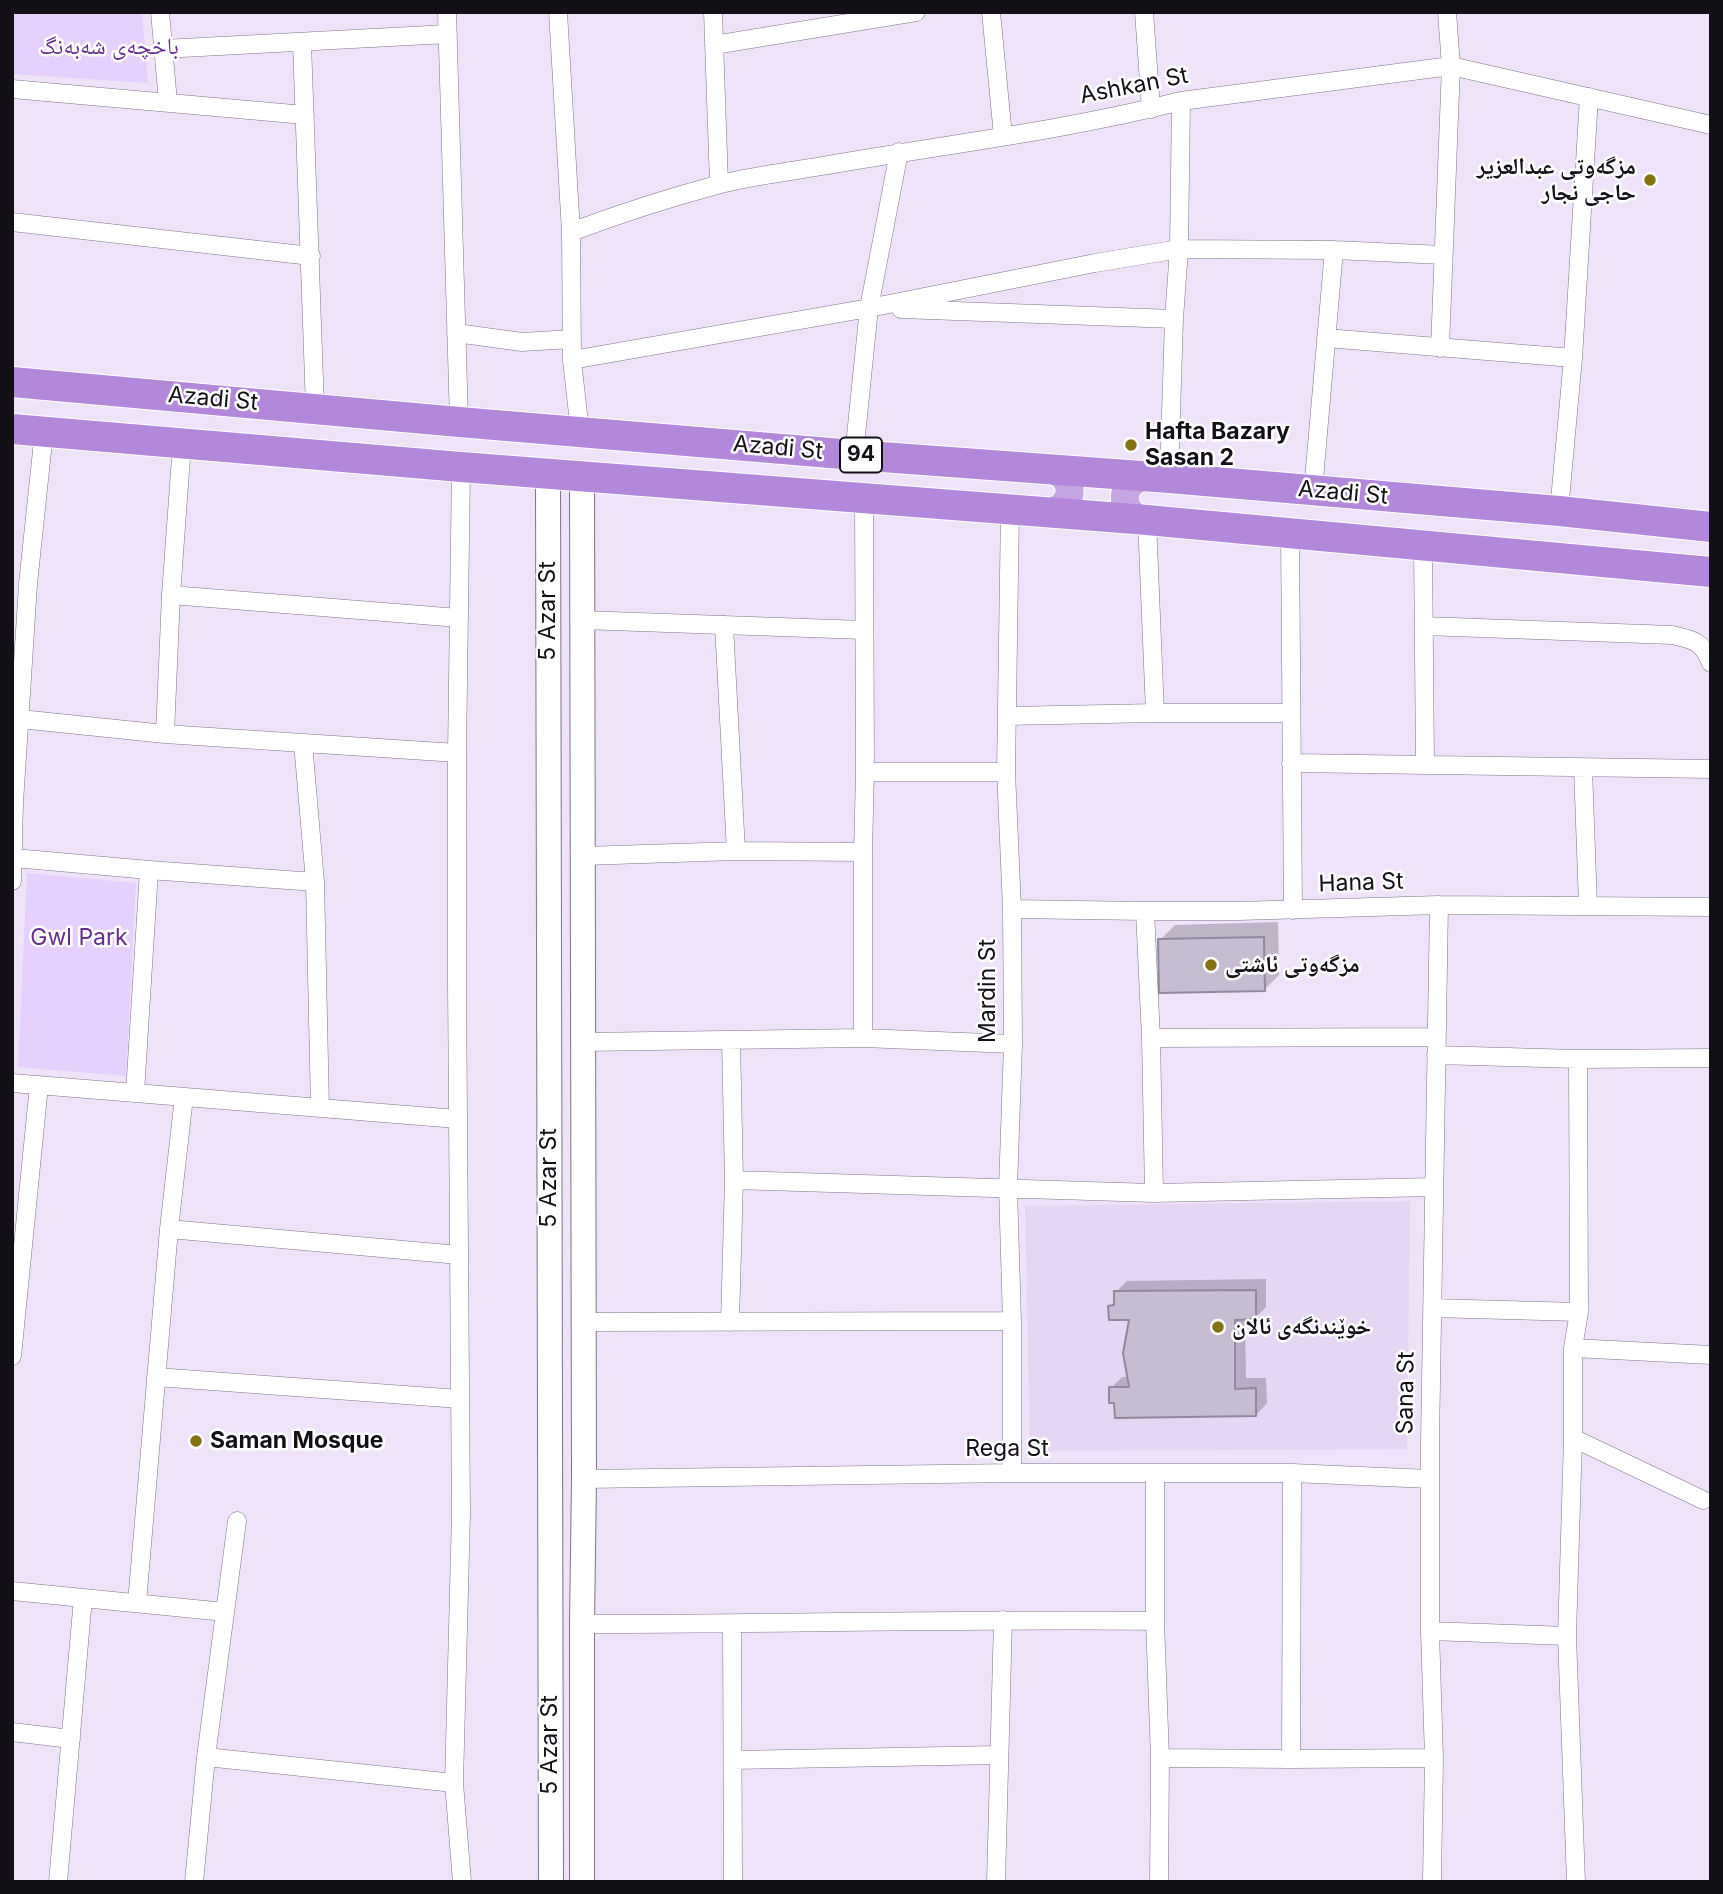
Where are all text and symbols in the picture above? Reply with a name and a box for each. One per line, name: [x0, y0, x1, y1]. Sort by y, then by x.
park label: باخچەی شەبەنگ: [39, 33, 179, 61]
street label: Ashkan St: [1078, 62, 1190, 110]
place label: مزگەوتی عبدالعزير حاجی نجار: [1477, 153, 1636, 207]
marker: مزگەوتی عبدالعزير حاجی نجار: [1642, 172, 1658, 188]
street label: Azadi St: [167, 381, 259, 417]
place label: Hafta Bazary Sasan 2: [1145, 418, 1290, 472]
street label: Azadi St: [732, 430, 824, 466]
marker: Hafta Bazary Sasan 2: [1123, 437, 1139, 453]
road number: 94: [840, 438, 882, 472]
street label: Azadi St: [1297, 475, 1389, 511]
street label: 5 Azar St: [534, 561, 562, 661]
street label: Hana St: [1318, 868, 1404, 898]
park label: Gwl Park: [30, 924, 128, 952]
street label: Mardin St: [974, 939, 1002, 1043]
place label: مزگەوتی ئاشتی: [1225, 951, 1360, 979]
marker: مزگەوتی ئاشتی: [1203, 957, 1219, 973]
street label: 5 Azar St: [535, 1128, 563, 1228]
place label: خوێندنگەی ئالان: [1232, 1313, 1371, 1341]
marker: خوێندنگەی ئالان: [1210, 1319, 1226, 1335]
street label: Sana St: [1391, 1351, 1421, 1435]
place label: Saman Mosque: [210, 1427, 383, 1455]
marker: Saman Mosque: [188, 1433, 204, 1449]
street label: Rega St: [965, 1435, 1049, 1463]
street label: 5 Azar St: [536, 1695, 564, 1795]

